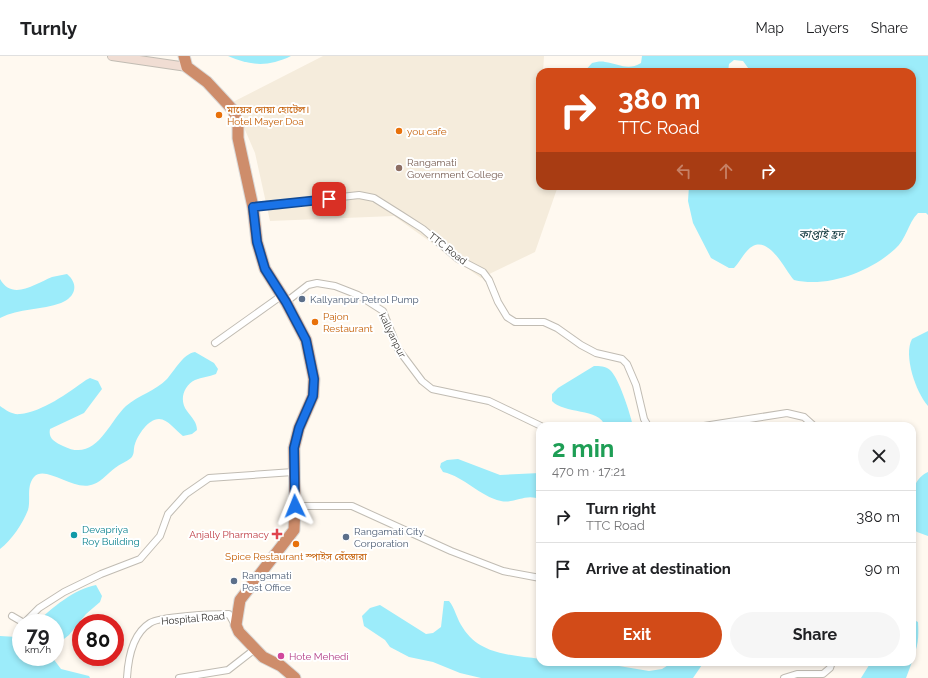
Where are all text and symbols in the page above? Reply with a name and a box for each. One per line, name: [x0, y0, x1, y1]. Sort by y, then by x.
text: Turnly: [20, 17, 77, 39]
text: Map: [756, 20, 784, 36]
text: Layers: [806, 20, 849, 36]
text: Share: [871, 20, 908, 36]
text: 380 m: [618, 83, 701, 116]
icon: right: [552, 84, 604, 136]
place label: মায়ের দোয়া হোটেল। Hotel Mayer Doa: [226, 104, 309, 127]
marker: মায়ের দোয়া হোটেল। Hotel Mayer Doa: [214, 110, 224, 120]
text: TTC Road: [618, 117, 700, 138]
marker: you cafe: [394, 126, 404, 136]
place label: you cafe: [407, 126, 447, 137]
place label: Rangamati Government College: [407, 157, 503, 180]
icon: left: [673, 160, 695, 182]
icon: ahead: [715, 160, 737, 182]
icon: right: [757, 160, 779, 182]
marker: Rangamati Government College: [394, 163, 404, 173]
pin: [312, 182, 346, 216]
icon: arrive: [318, 188, 340, 210]
water label: কাপ্তাই হ্রদ: [799, 227, 845, 241]
street label: TTC Road: [426, 230, 469, 267]
marker: Kallyanpur Petrol Pump: [297, 294, 307, 304]
place label: Kallyanpur Petrol Pump: [310, 294, 419, 305]
place label: Pajon Restaurant: [323, 311, 374, 334]
street label: kallyanpur: [377, 311, 408, 360]
marker: Pajon Restaurant: [310, 317, 320, 327]
text: 2 min: [552, 434, 614, 463]
button: close: [858, 435, 900, 477]
text: 470 m · 17:21: [552, 464, 625, 479]
position arrow: [274, 485, 316, 527]
text: Turn right: [586, 500, 656, 518]
icon: right: [552, 506, 574, 528]
text: 380 m: [856, 508, 900, 526]
text: TTC Road: [586, 518, 645, 533]
place label: Devapriya Roy Building: [82, 524, 140, 547]
place label: Rangamati City Corporation: [354, 526, 424, 549]
place label: Anjally Pharmacy: [189, 529, 270, 540]
marker: Anjally Pharmacy: [272, 529, 282, 539]
marker: Devapriya Roy Building: [69, 530, 79, 540]
marker: Rangamati City Corporation: [341, 532, 351, 542]
marker: Spice Restaurant স্পাইস রেঁস্তোরা: [291, 539, 301, 549]
place label: Spice Restaurant স্পাইস রেঁস্তোরা: [225, 551, 367, 562]
icon: arrive: [552, 558, 574, 580]
text: Arrive at destination: [586, 560, 731, 578]
text: 90 m: [864, 560, 900, 578]
place label: Rangamati Post Office: [242, 570, 292, 593]
marker: Rangamati Post Office: [229, 576, 239, 586]
street label: Hospital Road: [161, 610, 225, 627]
button: Exit: [552, 612, 722, 658]
button: Share: [730, 612, 900, 658]
speed limit sign: 80: [72, 614, 124, 666]
text: 79: [27, 623, 50, 647]
text: km/h: [25, 644, 51, 655]
marker: Hote Mehedi: [276, 651, 286, 661]
place label: Hote Mehedi: [289, 651, 349, 662]

